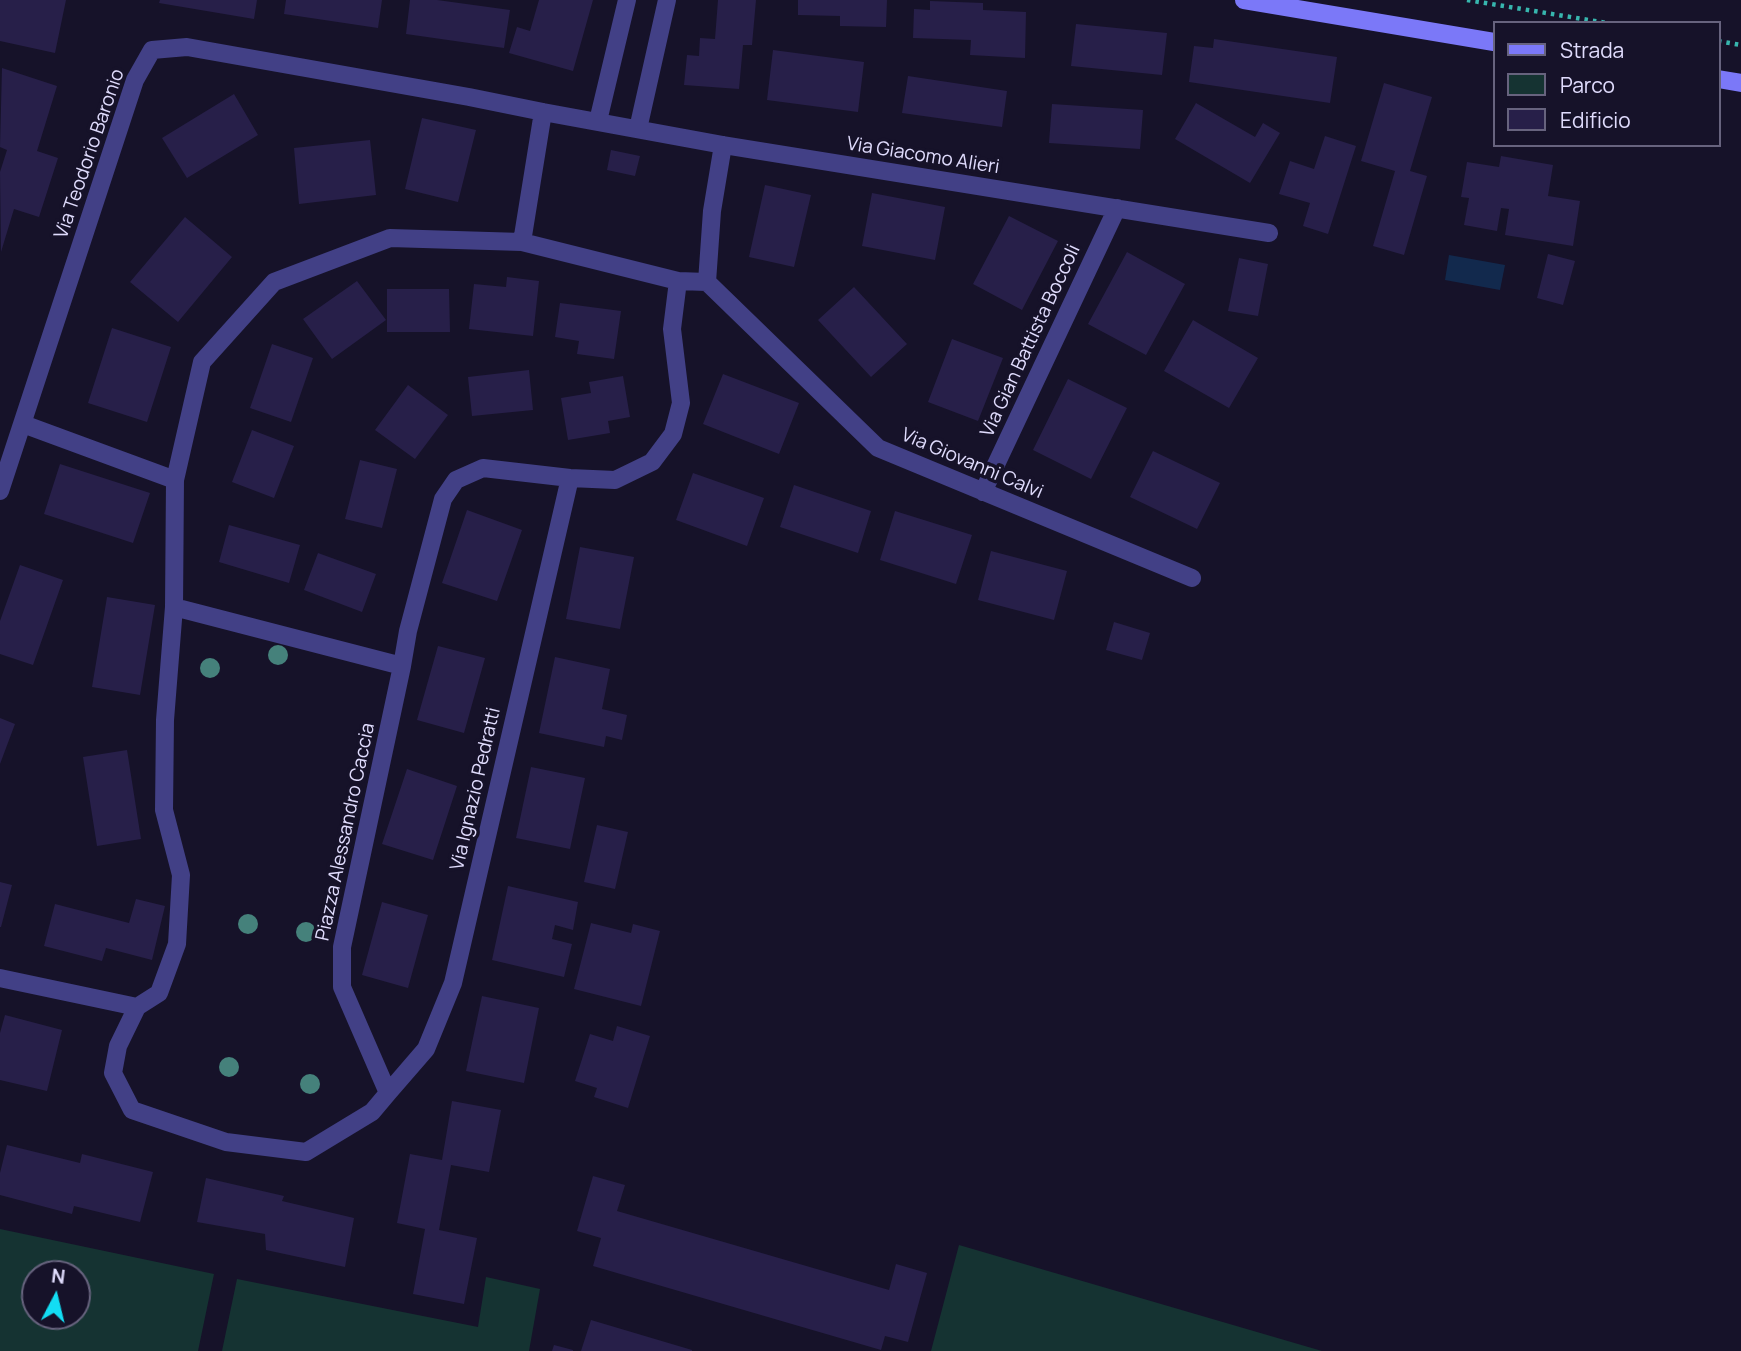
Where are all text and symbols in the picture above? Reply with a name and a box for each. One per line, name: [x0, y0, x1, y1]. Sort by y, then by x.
legend: [1492, 21, 1720, 147]
text: Strada: [1560, 36, 1624, 64]
street label: Via Teodorio Baronio: [50, 66, 130, 242]
text: Parco: [1560, 71, 1615, 99]
text: Edificio: [1560, 106, 1631, 134]
street label: Via Giacomo Alieri: [845, 133, 1001, 179]
street label: Via Gian Battista Boccoli: [976, 241, 1086, 441]
street label: Via Giovanni Calvi: [898, 424, 1046, 504]
street label: Via Ignazio Pedratti: [446, 705, 506, 873]
street label: Piazza Alessandro Caccia: [312, 721, 380, 943]
north arrow: [21, 1260, 91, 1330]
text: N: [50, 1262, 67, 1290]

